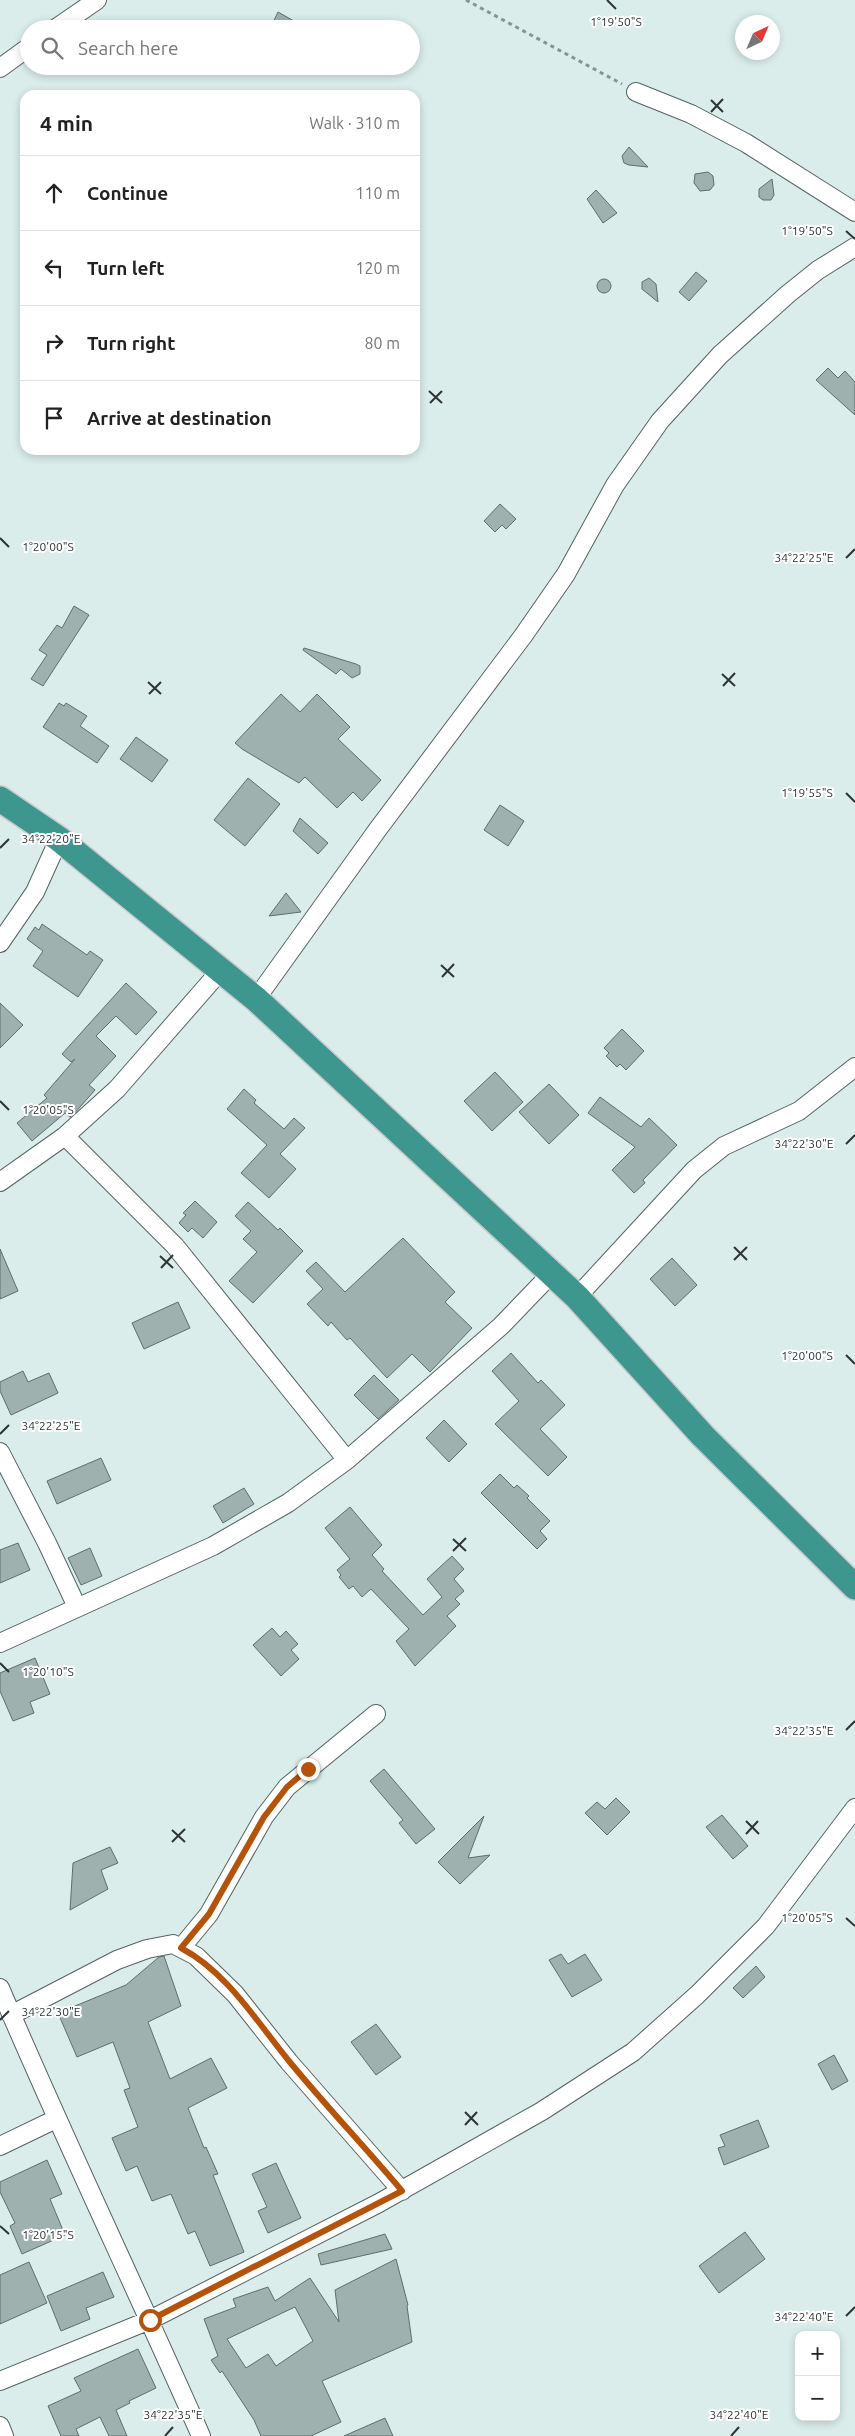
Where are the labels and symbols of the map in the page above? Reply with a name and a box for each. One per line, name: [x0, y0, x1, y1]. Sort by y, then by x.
text: 1°19'50"S: [590, 15, 642, 28]
north arrow: [735, 15, 780, 60]
text: 1°19'50"S: [781, 224, 833, 237]
text: 1°20'00"S: [22, 540, 74, 553]
text: 34°22'25"E: [775, 551, 834, 564]
text: 1°19'55"S: [781, 786, 833, 799]
text: 34°22'20"E: [22, 832, 81, 845]
text: 1°20'05"S: [22, 1103, 74, 1116]
text: 34°22'30"E: [775, 1137, 834, 1150]
text: 1°20'00"S: [781, 1349, 833, 1362]
text: 34°22'25"E: [22, 1419, 81, 1432]
text: 1°20'10"S: [22, 1665, 74, 1678]
text: 34°22'35"E: [775, 1724, 834, 1737]
route end: [297, 1758, 320, 1781]
text: 1°20'05"S: [781, 1911, 833, 1924]
text: 34°22'30"E: [22, 2005, 81, 2018]
text: 1°20'15"S: [22, 2228, 74, 2241]
route start: [139, 2309, 162, 2332]
text: 34°22'40"E: [775, 2310, 834, 2323]
text: 34°22'35"E: [144, 2408, 203, 2421]
text: 34°22'40"E: [710, 2408, 769, 2421]

